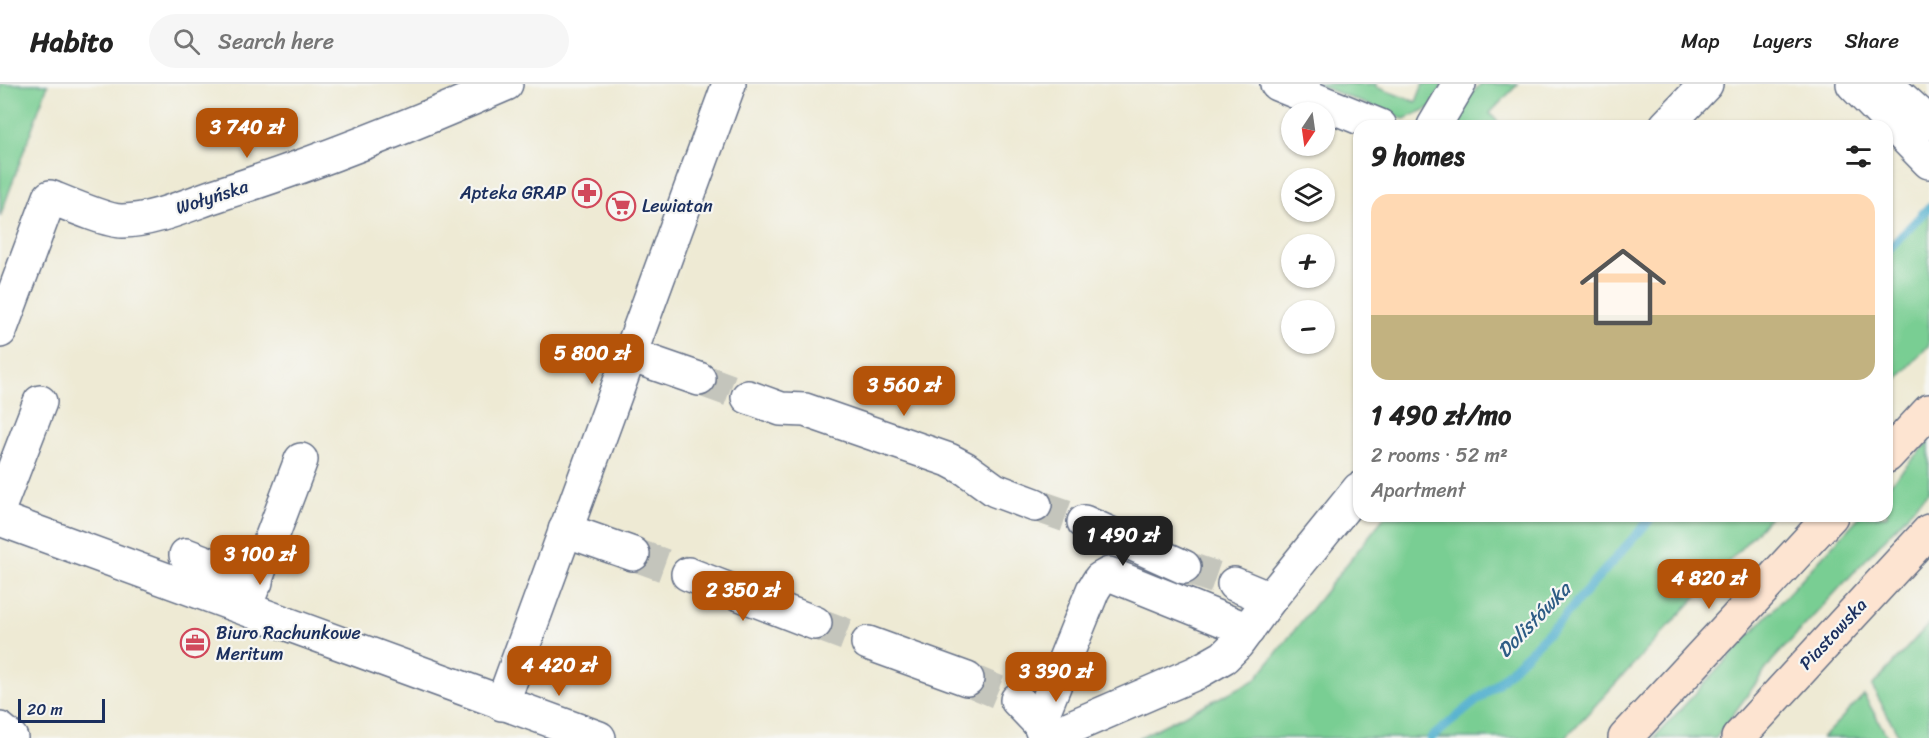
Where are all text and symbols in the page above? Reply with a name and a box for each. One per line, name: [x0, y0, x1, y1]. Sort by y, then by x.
search box: [149, 14, 569, 68]
text: Habito: [30, 17, 113, 66]
text: Search here: [218, 22, 334, 61]
text: Map: [1681, 22, 1720, 60]
text: Layers: [1753, 22, 1812, 60]
text: Share: [1845, 22, 1899, 60]
icon: search: [170, 25, 203, 58]
north arrow: [1281, 102, 1335, 156]
map controls: [1281, 102, 1335, 354]
pin: 3 740 zł: [185, 108, 309, 159]
text: 3 740 zł: [210, 110, 284, 145]
text: 9 homes: [1371, 133, 1465, 179]
icon: filters: [1842, 140, 1875, 173]
button: layers: [1281, 168, 1335, 222]
street label: Wołyńska: [171, 170, 253, 224]
place label: Apteka GRAP: [459, 177, 567, 209]
pharmacy icon: Apteka GRAP: [571, 177, 603, 209]
supermarket icon: Lewiatan: [605, 190, 637, 222]
place label: Lewiatan: [642, 190, 713, 222]
icon: home: [1569, 233, 1677, 341]
button: +: [1281, 234, 1335, 288]
button: −: [1281, 300, 1335, 354]
pin: 5 800 zł: [530, 334, 654, 385]
text: 5 800 zł: [554, 336, 630, 371]
pin: 3 560 zł: [842, 366, 966, 417]
text: 3 560 zł: [867, 368, 941, 403]
text: 1 490 zł/mo: [1371, 392, 1511, 438]
text: 2 rooms · 52 m²: [1371, 438, 1508, 473]
text: Apartment: [1371, 473, 1465, 508]
pin: 1 490 zł: [1061, 516, 1185, 567]
text: 1 490 zł: [1087, 518, 1159, 553]
pin: 3 100 zł: [198, 535, 322, 586]
text: 3 100 zł: [224, 537, 296, 572]
pin: 4 820 zł: [1647, 559, 1771, 610]
text: 4 820 zł: [1671, 561, 1747, 596]
pin: 2 350 zł: [681, 571, 805, 622]
water label: Dolistówka: [1488, 572, 1581, 666]
text: 2 350 zł: [706, 573, 780, 608]
street label: Piastowska: [1791, 590, 1875, 678]
place label: Biuro Rachunkowe Meritum: [216, 617, 361, 670]
office icon: Biuro Rachunkowe Meritum: [179, 627, 211, 659]
pin: 4 420 zł: [497, 646, 621, 697]
text: 4 420 zł: [521, 648, 597, 683]
pin: 3 390 zł: [994, 652, 1118, 703]
text: 3 390 zł: [1019, 654, 1093, 689]
text: 20 m: [27, 695, 63, 724]
scale bar: [18, 696, 105, 724]

